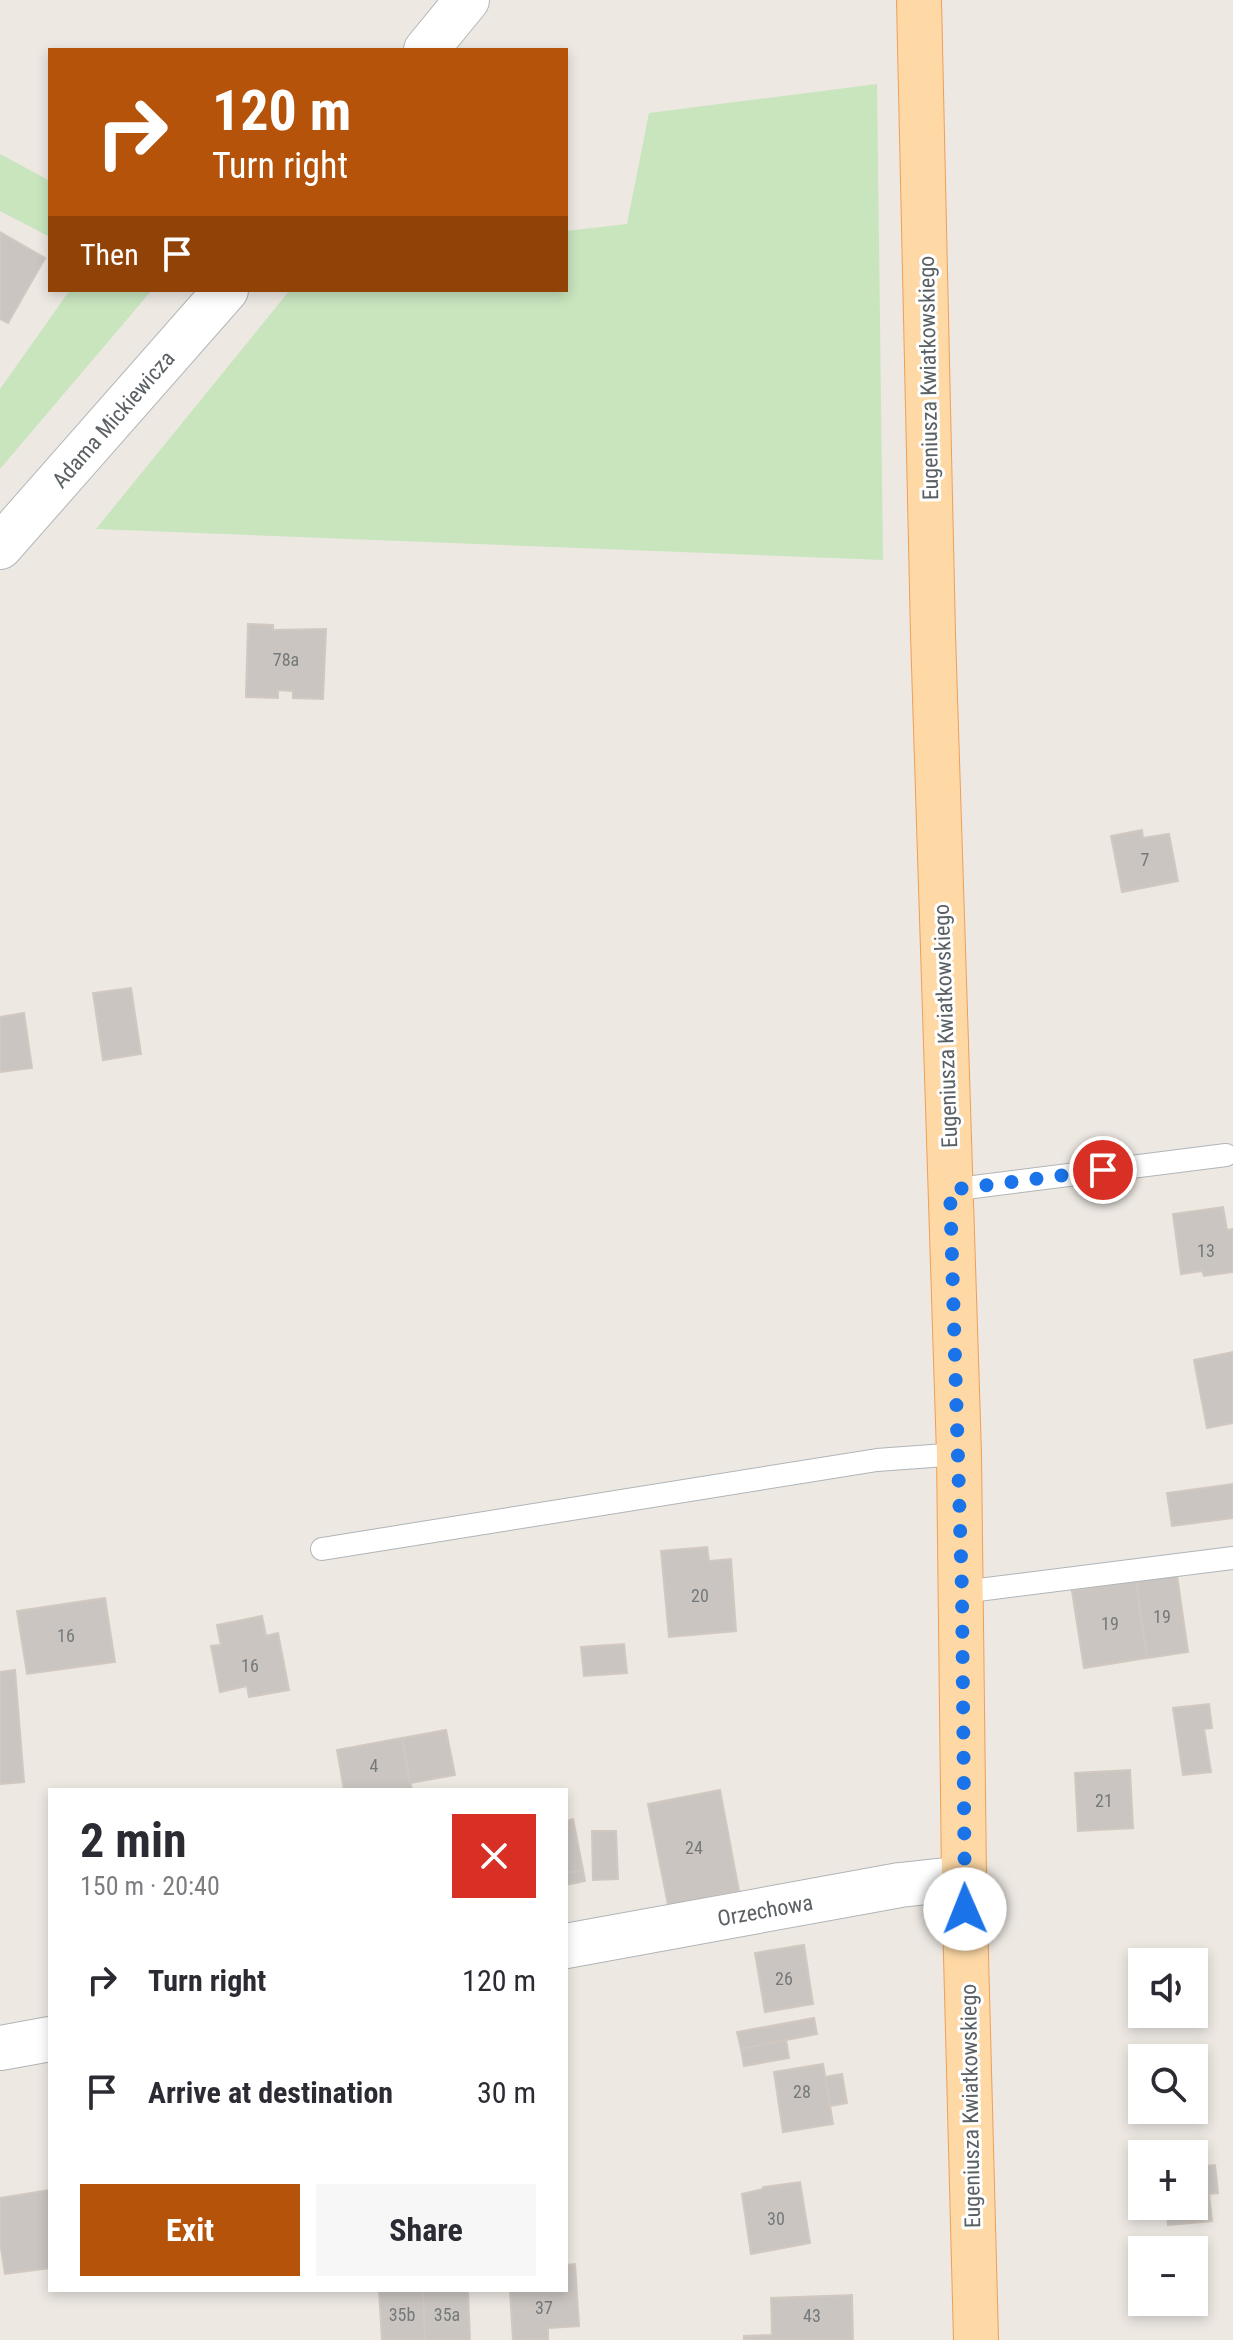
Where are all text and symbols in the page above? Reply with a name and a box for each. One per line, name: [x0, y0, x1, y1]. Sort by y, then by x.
text: 120 m: [212, 78, 351, 144]
icon: right: [80, 80, 184, 184]
text: Turn right: [212, 145, 348, 187]
icon: arrive: [155, 232, 199, 276]
text: Then: [80, 237, 139, 272]
street label: Eugeniusza Kwiatkowskiego: [914, 256, 943, 500]
street label: Adama Mickiewicza: [47, 346, 180, 493]
house number: 78a: [273, 649, 299, 670]
house number: 7: [1141, 849, 1150, 870]
street label: Eugeniusza Kwiatkowskiego: [929, 903, 962, 1149]
pin: [1069, 1136, 1137, 1204]
icon: arrive: [1081, 1148, 1125, 1192]
house number: 13: [1197, 1240, 1215, 1261]
house number: 20: [691, 1585, 709, 1606]
house number: 19: [1153, 1606, 1171, 1627]
house number: 19: [1101, 1613, 1119, 1634]
house number: 16: [57, 1625, 75, 1646]
house number: 16: [241, 1655, 259, 1676]
house number: 4: [370, 1755, 379, 1776]
house number: 21: [1095, 1790, 1113, 1811]
text: 2 min: [80, 1812, 187, 1869]
button: close: [452, 1814, 536, 1898]
house number: 24: [685, 1837, 703, 1858]
position arrow: [923, 1867, 1007, 1951]
text: 150 m · 20:40: [80, 1871, 220, 1901]
street label: Orzechowa: [715, 1890, 815, 1931]
map controls: [1128, 1948, 1208, 2316]
button: sound: [1128, 1948, 1208, 2028]
icon: right: [80, 1958, 124, 2002]
text: Turn right: [148, 1963, 266, 1998]
text: 120 m: [462, 1963, 536, 1998]
house number: 26: [775, 1968, 793, 1989]
street label: Eugeniusza Kwiatkowskiego: [956, 1984, 985, 2228]
button: search: [1128, 2044, 1208, 2124]
icon: arrive: [80, 2070, 124, 2114]
text: Arrive at destination: [148, 2075, 393, 2110]
text: 30 m: [477, 2075, 536, 2110]
house number: 28: [793, 2081, 811, 2102]
button: +: [1128, 2140, 1208, 2220]
button: Exit: [80, 2184, 300, 2276]
button: Share: [316, 2184, 536, 2276]
house number: 30: [767, 2208, 785, 2229]
button: −: [1128, 2236, 1208, 2316]
house number: 37: [535, 2297, 553, 2318]
house number: 35b: [389, 2304, 415, 2325]
house number: 35a: [434, 2304, 460, 2325]
house number: 43: [803, 2305, 821, 2326]

